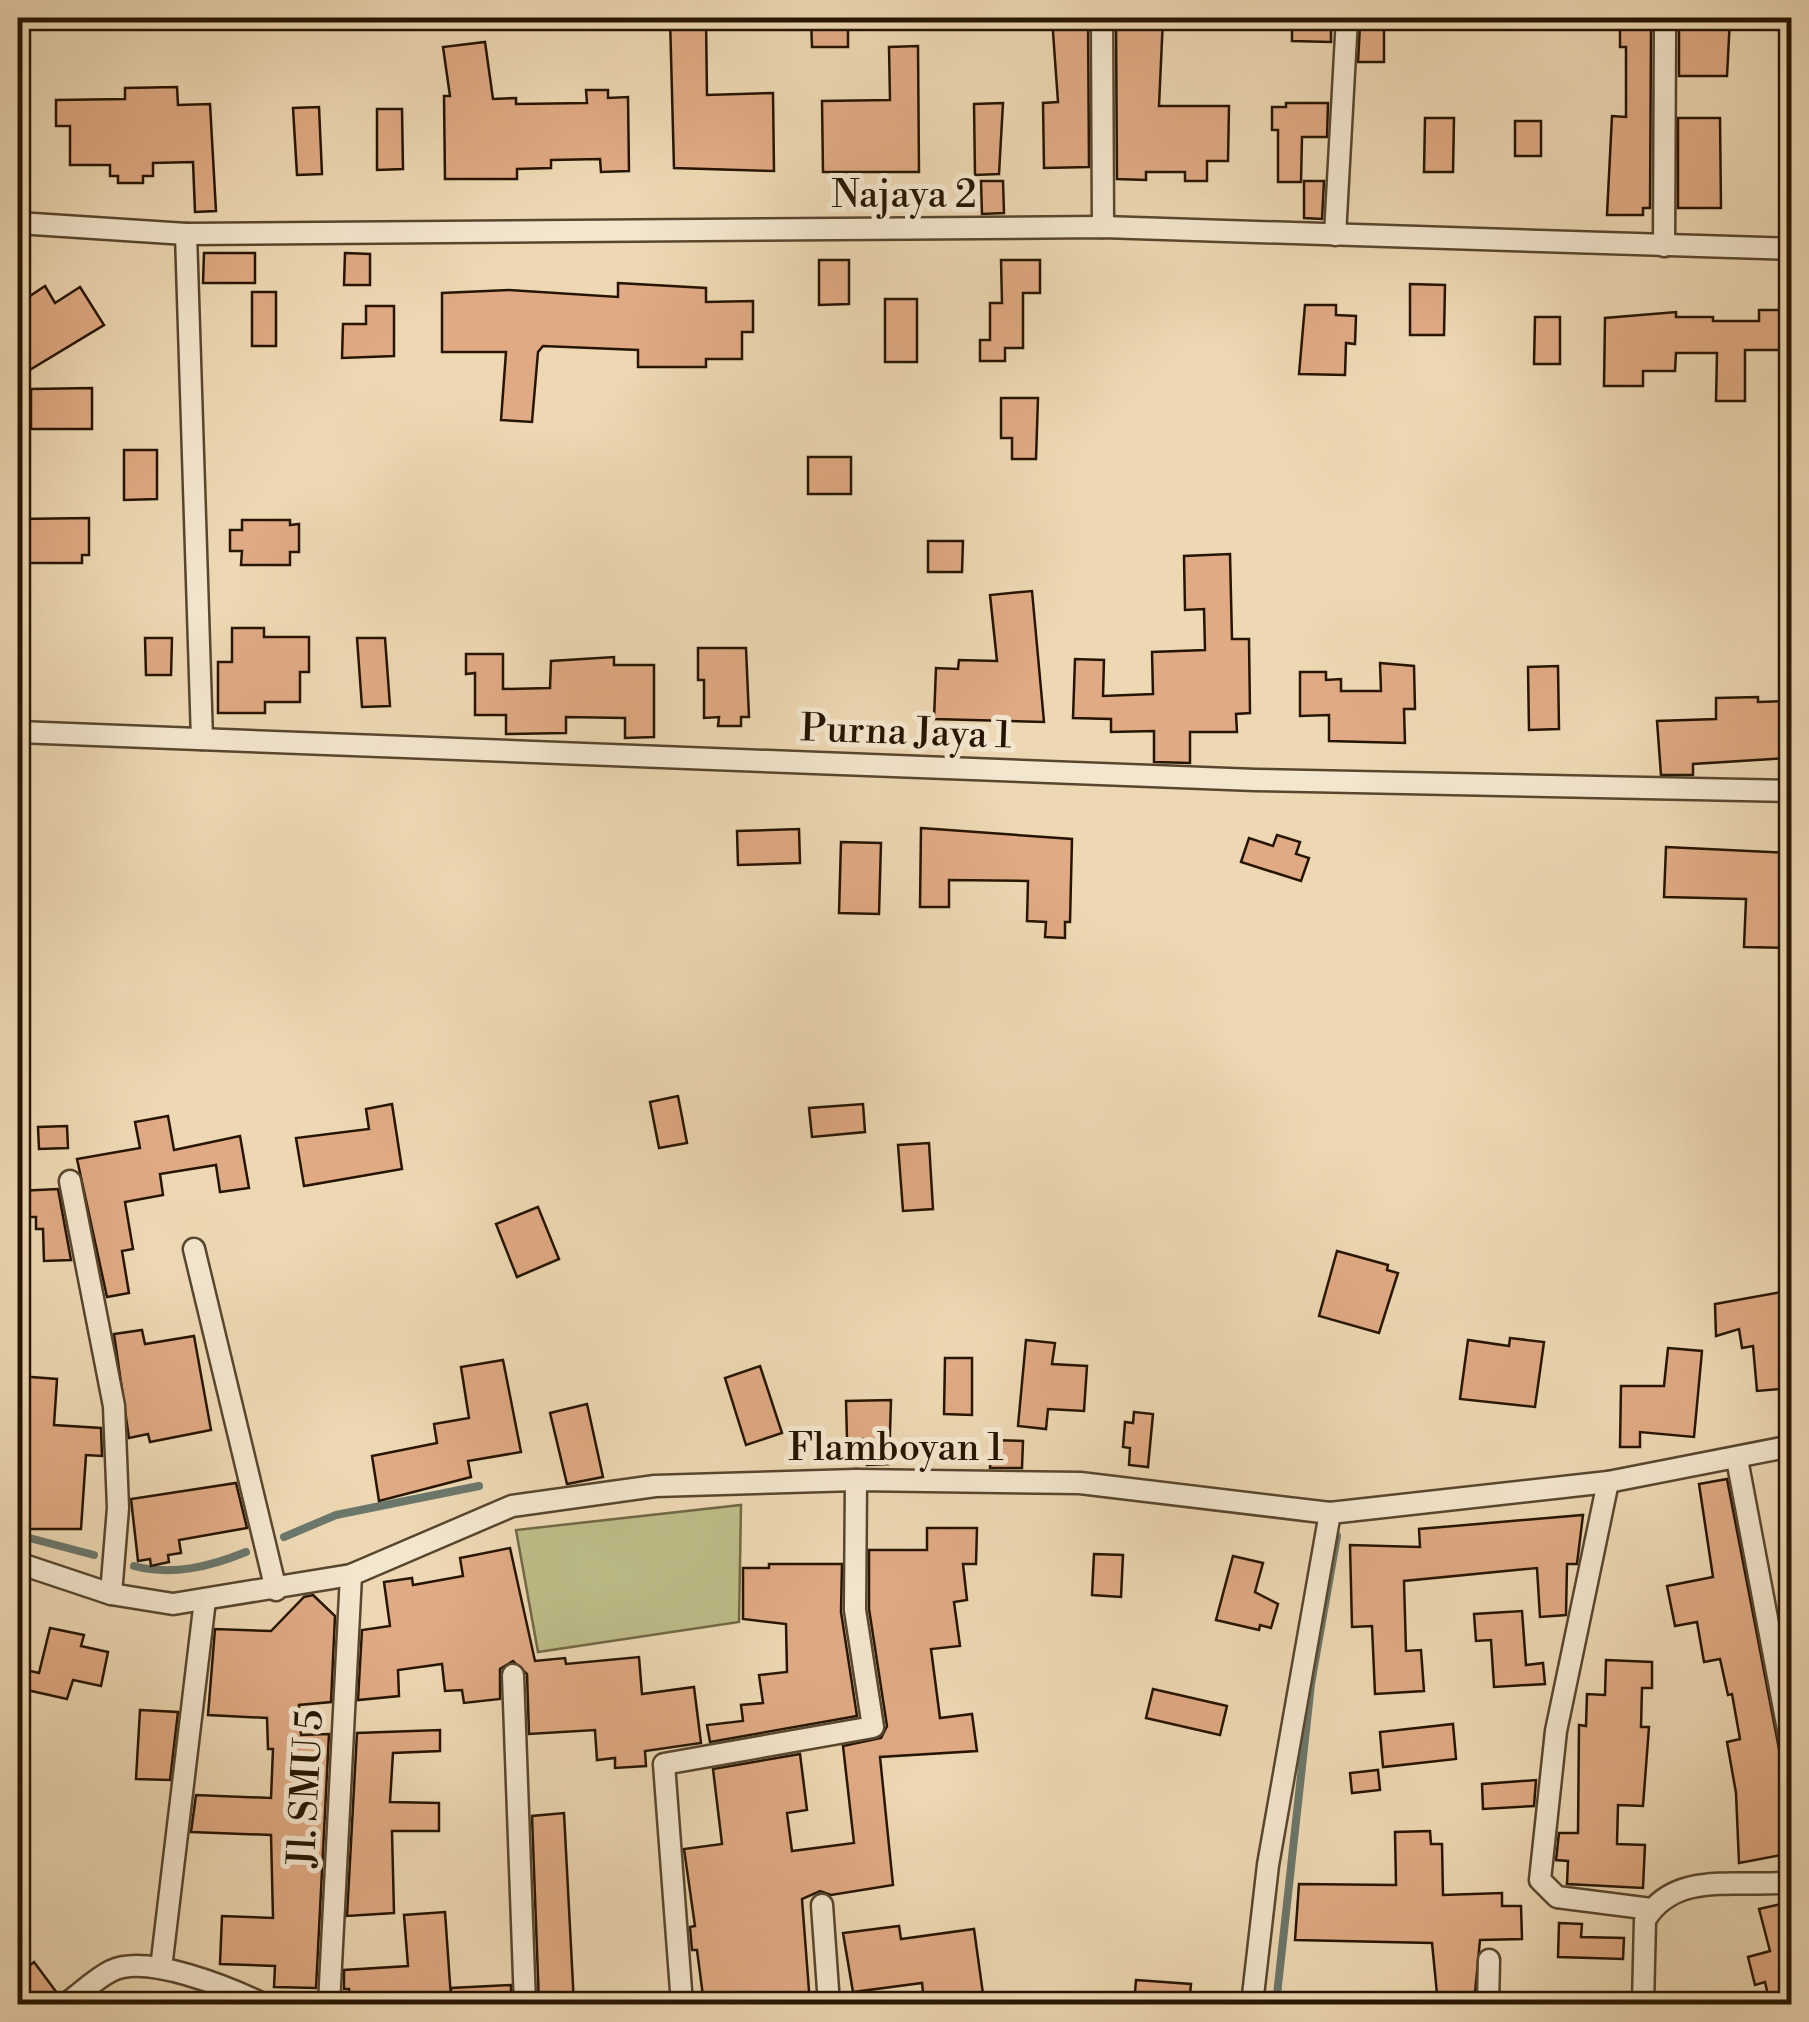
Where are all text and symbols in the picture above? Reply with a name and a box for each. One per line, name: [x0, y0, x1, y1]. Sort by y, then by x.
street label: Najaya 2: [831, 172, 977, 219]
street label: Purna Jaya 1: [799, 705, 1012, 760]
street label: Flamboyan 1: [788, 1425, 1004, 1472]
street label: Jl. SMU 5: [279, 1708, 334, 1870]

